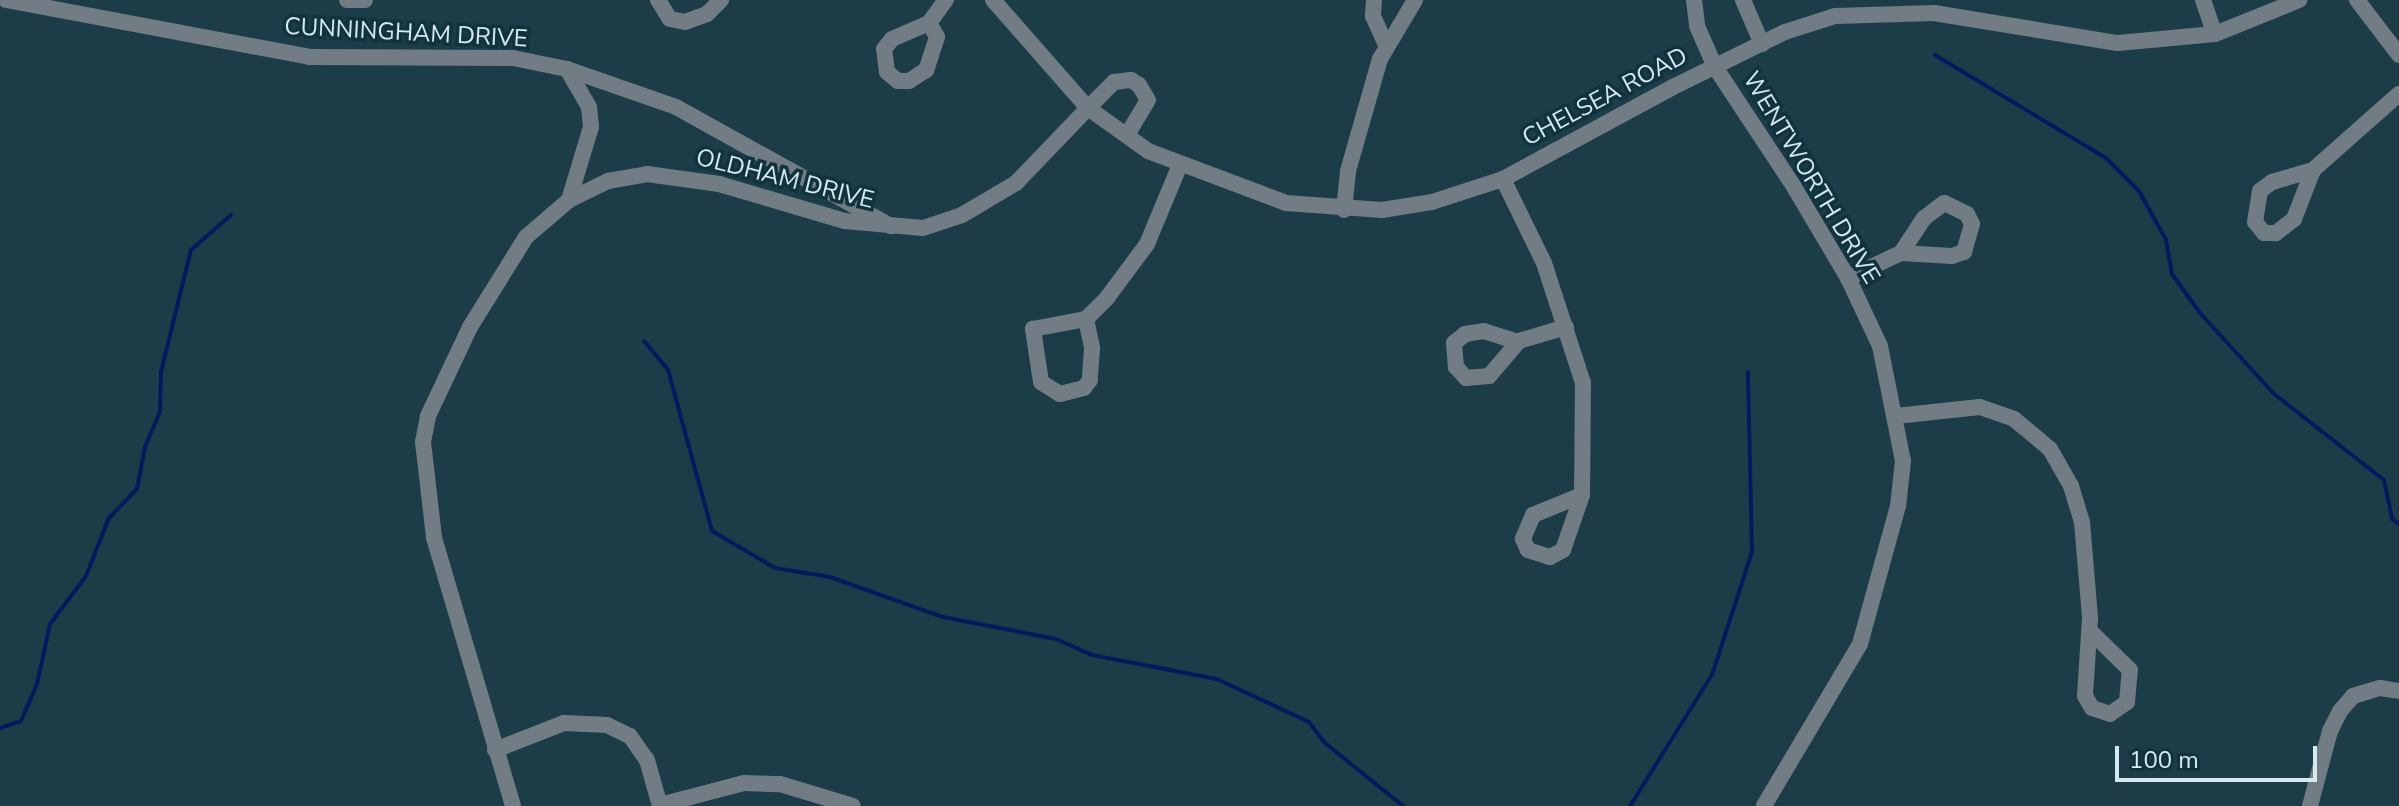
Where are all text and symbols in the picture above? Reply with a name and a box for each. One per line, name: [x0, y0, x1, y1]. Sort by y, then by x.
street label: CUNNINGHAM DRIVE: [284, 12, 528, 54]
street label: CHELSEA ROAD: [1518, 41, 1692, 153]
street label: WENTWORTH DRIVE: [1736, 67, 1886, 289]
street label: OLDHAM DRIVE: [693, 143, 877, 215]
scale bar: [2119, 730, 2321, 780]
text: 100 m: [2129, 744, 2199, 776]

